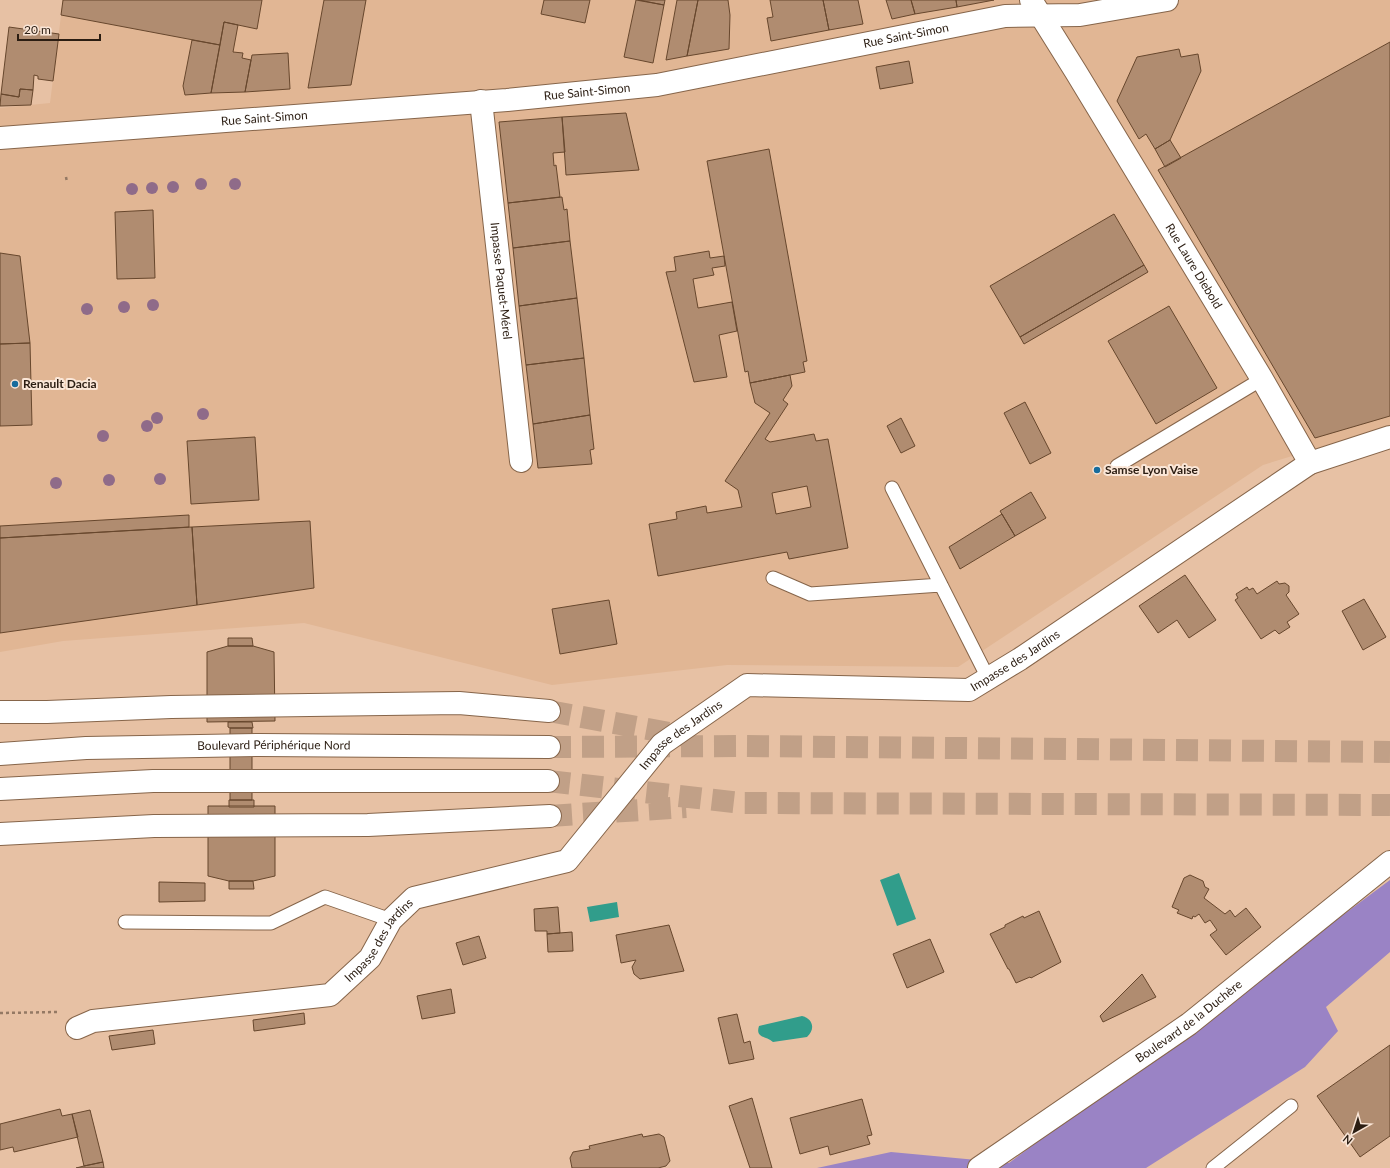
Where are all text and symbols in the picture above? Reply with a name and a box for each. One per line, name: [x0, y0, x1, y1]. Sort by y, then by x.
scale bar: [18, 16, 100, 42]
street label: Rue Saint-Simon: [862, 19, 950, 51]
text: 20 m: [24, 22, 51, 37]
street label: Rue Saint-Simon: [543, 80, 631, 103]
street label: Rue Saint-Simon: [220, 107, 308, 128]
street label: Impasse Paquet-Mérel: [488, 221, 515, 340]
street label: Rue Laure Diebold: [1163, 221, 1226, 311]
place label: Renault Dacia: [23, 376, 97, 391]
marker: Renault Dacia: [10, 379, 20, 389]
place label: Samse Lyon Vaise: [1105, 462, 1198, 477]
marker: Samse Lyon Vaise: [1092, 465, 1102, 475]
street label: Impasse des Jardins: [968, 626, 1063, 694]
street label: Impasse des Jardins: [636, 696, 725, 773]
street label: Boulevard Périphérique Nord: [197, 737, 350, 753]
street label: Impasse des Jardins: [341, 895, 416, 985]
street label: Boulevard de la Duchère: [1132, 976, 1245, 1066]
north arrow: [1334, 1112, 1374, 1152]
text: N: [1340, 1132, 1355, 1148]

